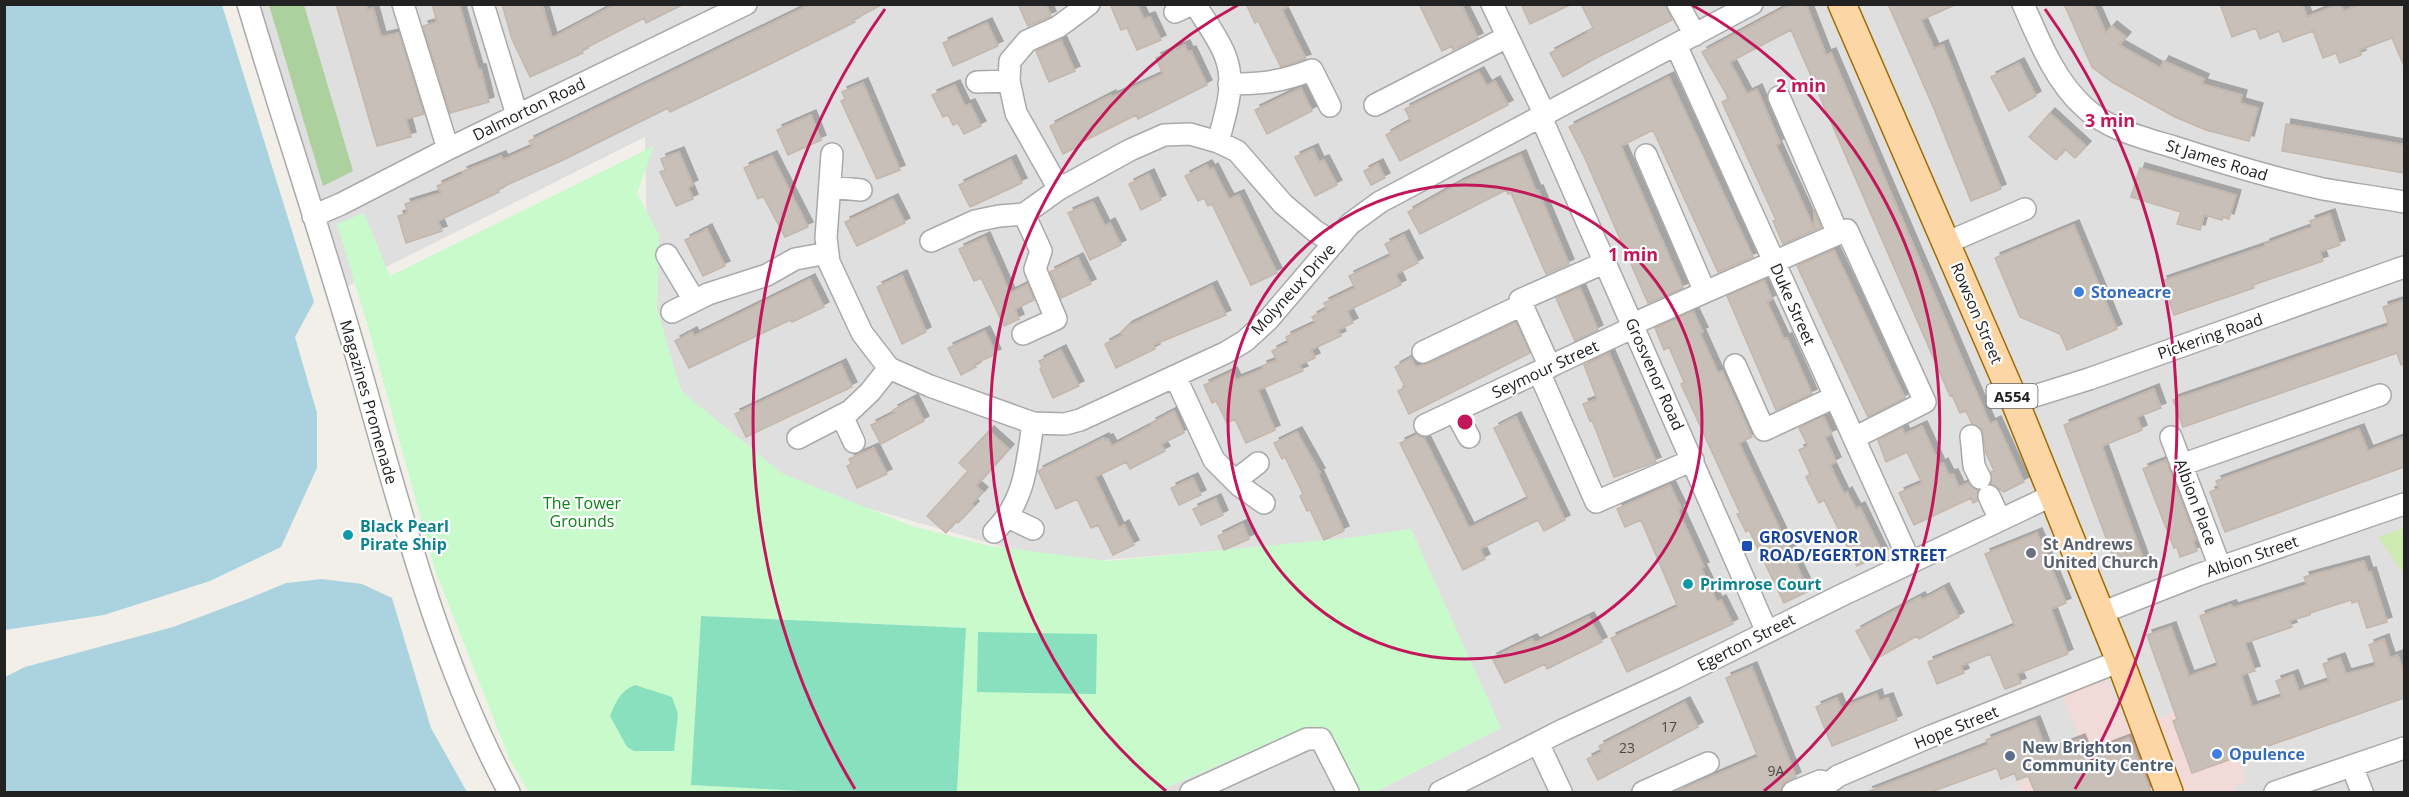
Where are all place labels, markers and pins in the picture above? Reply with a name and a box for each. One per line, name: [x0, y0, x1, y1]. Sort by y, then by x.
place label: Stoneacre: [2091, 281, 2171, 303]
marker: Stoneacre: [2072, 285, 2086, 299]
centre of rings: [1455, 412, 1475, 432]
place label: Black Pearl Pirate Ship: [360, 515, 449, 555]
place label: GROSVENOR ROAD/EGERTON STREET: [1759, 526, 1947, 566]
marker: Black Pearl Pirate Ship: [341, 528, 355, 542]
place label: St Andrews United Church: [2043, 533, 2158, 573]
marker: GROSVENOR ROAD/EGERTON STREET: [1740, 539, 1754, 553]
marker: St Andrews United Church: [2024, 546, 2038, 560]
place label: Primrose Court: [1700, 573, 1822, 595]
marker: Primrose Court: [1681, 577, 1695, 591]
place label: New Brighton Community Centre: [2022, 736, 2173, 776]
place label: Opulence: [2229, 743, 2305, 765]
marker: Opulence: [2210, 747, 2224, 761]
marker: New Brighton Community Centre: [2003, 749, 2017, 763]

